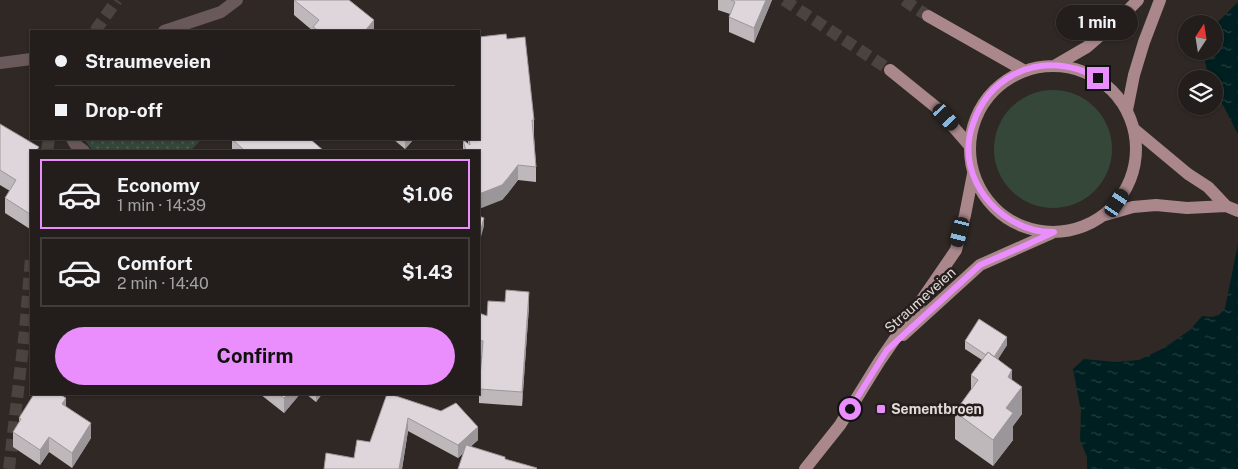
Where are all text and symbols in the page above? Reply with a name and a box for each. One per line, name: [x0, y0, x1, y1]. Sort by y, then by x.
callout: 1 min: [1057, 5, 1139, 40]
text: 1 min: [1078, 13, 1116, 32]
north arrow: [1178, 15, 1222, 60]
map controls: [1178, 15, 1223, 115]
text: Straumeveien: [85, 50, 211, 72]
route end: [1087, 67, 1109, 89]
button: layers: [1178, 70, 1223, 115]
text: Drop-off: [85, 99, 162, 121]
car: [930, 101, 961, 133]
icon: car: [57, 172, 102, 217]
text: Economy: [117, 174, 200, 196]
text: $1.06: [402, 183, 453, 205]
car: [1102, 186, 1131, 220]
text: 1 min · 14:39: [117, 196, 206, 215]
car: [949, 216, 970, 248]
icon: car: [57, 250, 102, 295]
text: Comfort: [117, 252, 193, 274]
text: $1.43: [402, 261, 453, 283]
street label: Straumeveien: [881, 264, 959, 336]
text: 2 min · 14:40: [117, 274, 209, 293]
button: Confirm: [55, 327, 455, 385]
route start: [839, 398, 861, 420]
place label: Sementbroen: [891, 401, 982, 417]
marker: Sementbroen: [875, 403, 887, 415]

